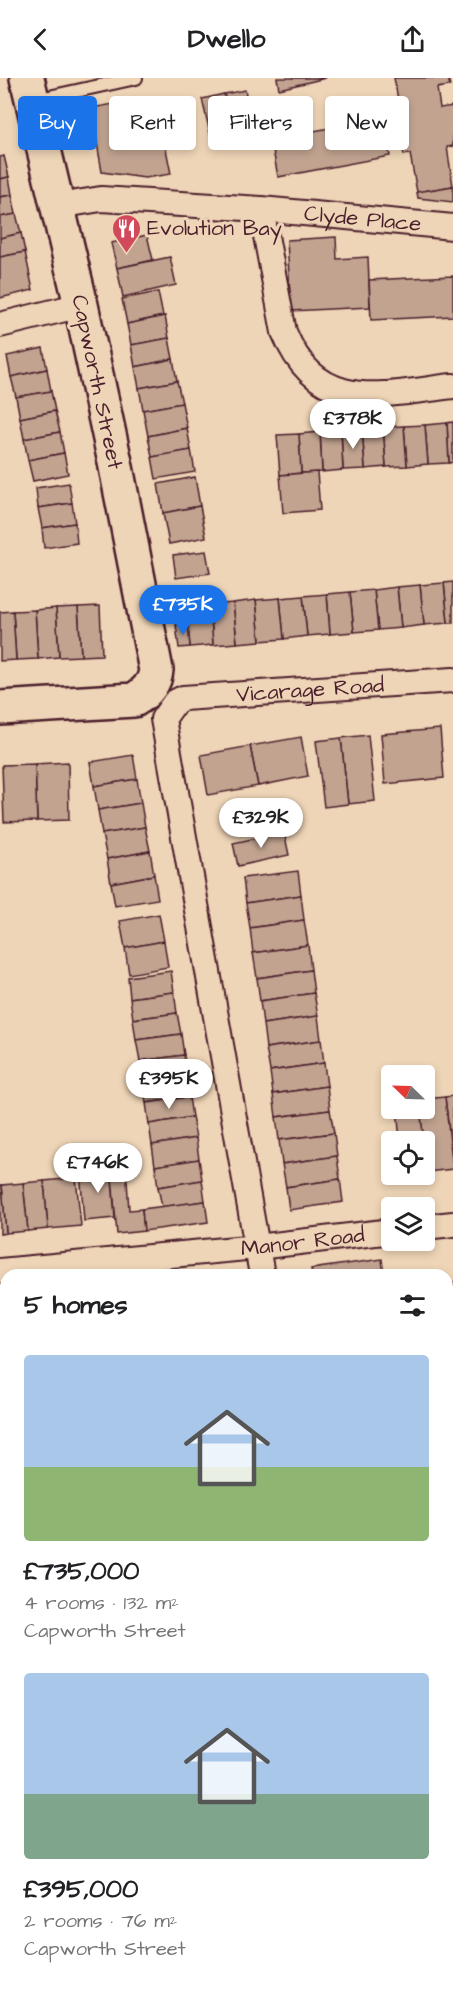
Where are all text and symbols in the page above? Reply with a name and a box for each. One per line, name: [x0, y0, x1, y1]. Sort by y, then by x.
text: Dwello: [188, 20, 265, 58]
icon: back: [24, 23, 57, 56]
icon: share: [396, 23, 429, 56]
chip: Buy: [18, 96, 97, 150]
chip: Rent: [109, 96, 196, 150]
chip: Filters: [208, 96, 313, 150]
chip: New: [325, 96, 409, 150]
street label: Clyde Place: [303, 198, 423, 239]
restaurant icon: Evolution Bay: [110, 212, 142, 254]
place label: Evolution Bay: [147, 213, 282, 245]
street label: Capworth Street: [63, 292, 131, 472]
pin: £378K: [311, 399, 395, 450]
text: £378K: [324, 404, 382, 432]
pin: £735K: [141, 585, 225, 636]
text: £735K: [153, 590, 213, 618]
street label: Vicarage Road: [235, 669, 385, 710]
pin: £329K: [219, 798, 303, 849]
text: £329K: [233, 803, 289, 831]
pin: £395K: [127, 1059, 211, 1110]
text: £395K: [140, 1064, 198, 1092]
north arrow: [381, 1065, 435, 1119]
map controls: [381, 1065, 435, 1251]
button: locate: [381, 1131, 435, 1185]
pin: £746K: [56, 1143, 140, 1194]
text: £746K: [67, 1148, 129, 1176]
button: layers: [381, 1197, 435, 1251]
street label: Manor Road: [239, 1219, 366, 1264]
text: 5 homes: [24, 1287, 128, 1323]
icon: filters: [396, 1289, 429, 1322]
icon: home: [173, 1394, 281, 1502]
text: £735,000: [24, 1553, 139, 1589]
text: 4 rooms · 132 m²: [24, 1589, 179, 1617]
text: Capworth Street: [24, 1617, 186, 1645]
icon: home: [173, 1712, 281, 1820]
text: £395,000: [24, 1871, 138, 1907]
text: 2 rooms · 76 m²: [24, 1907, 177, 1935]
text: Capworth Street: [24, 1935, 186, 1963]

